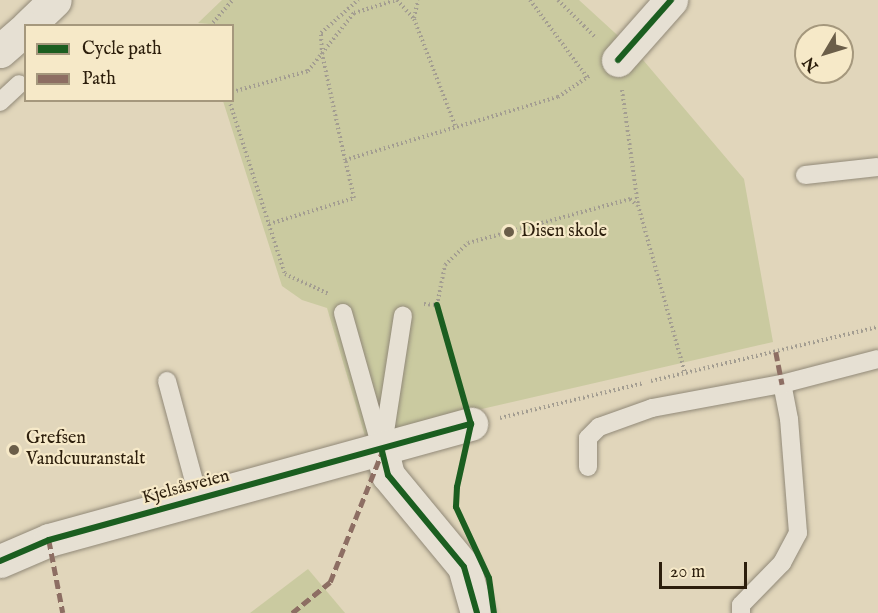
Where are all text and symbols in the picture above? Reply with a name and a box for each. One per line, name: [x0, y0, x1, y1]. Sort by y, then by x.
legend: [24, 24, 234, 102]
north arrow: [794, 24, 854, 84]
text: Cycle path: [82, 38, 162, 61]
text: N: [799, 52, 824, 75]
text: Path: [82, 68, 116, 91]
place label: Disen skole: [521, 221, 607, 243]
marker: Disen skole: [502, 225, 516, 239]
place label: Grefsen Vandcuuranstalt: [26, 429, 145, 472]
marker: Grefsen Vandcuuranstalt: [7, 443, 21, 457]
street label: Kjelsåsveien: [140, 466, 232, 510]
scale bar: [662, 550, 750, 588]
text: 20 m: [670, 561, 705, 584]

